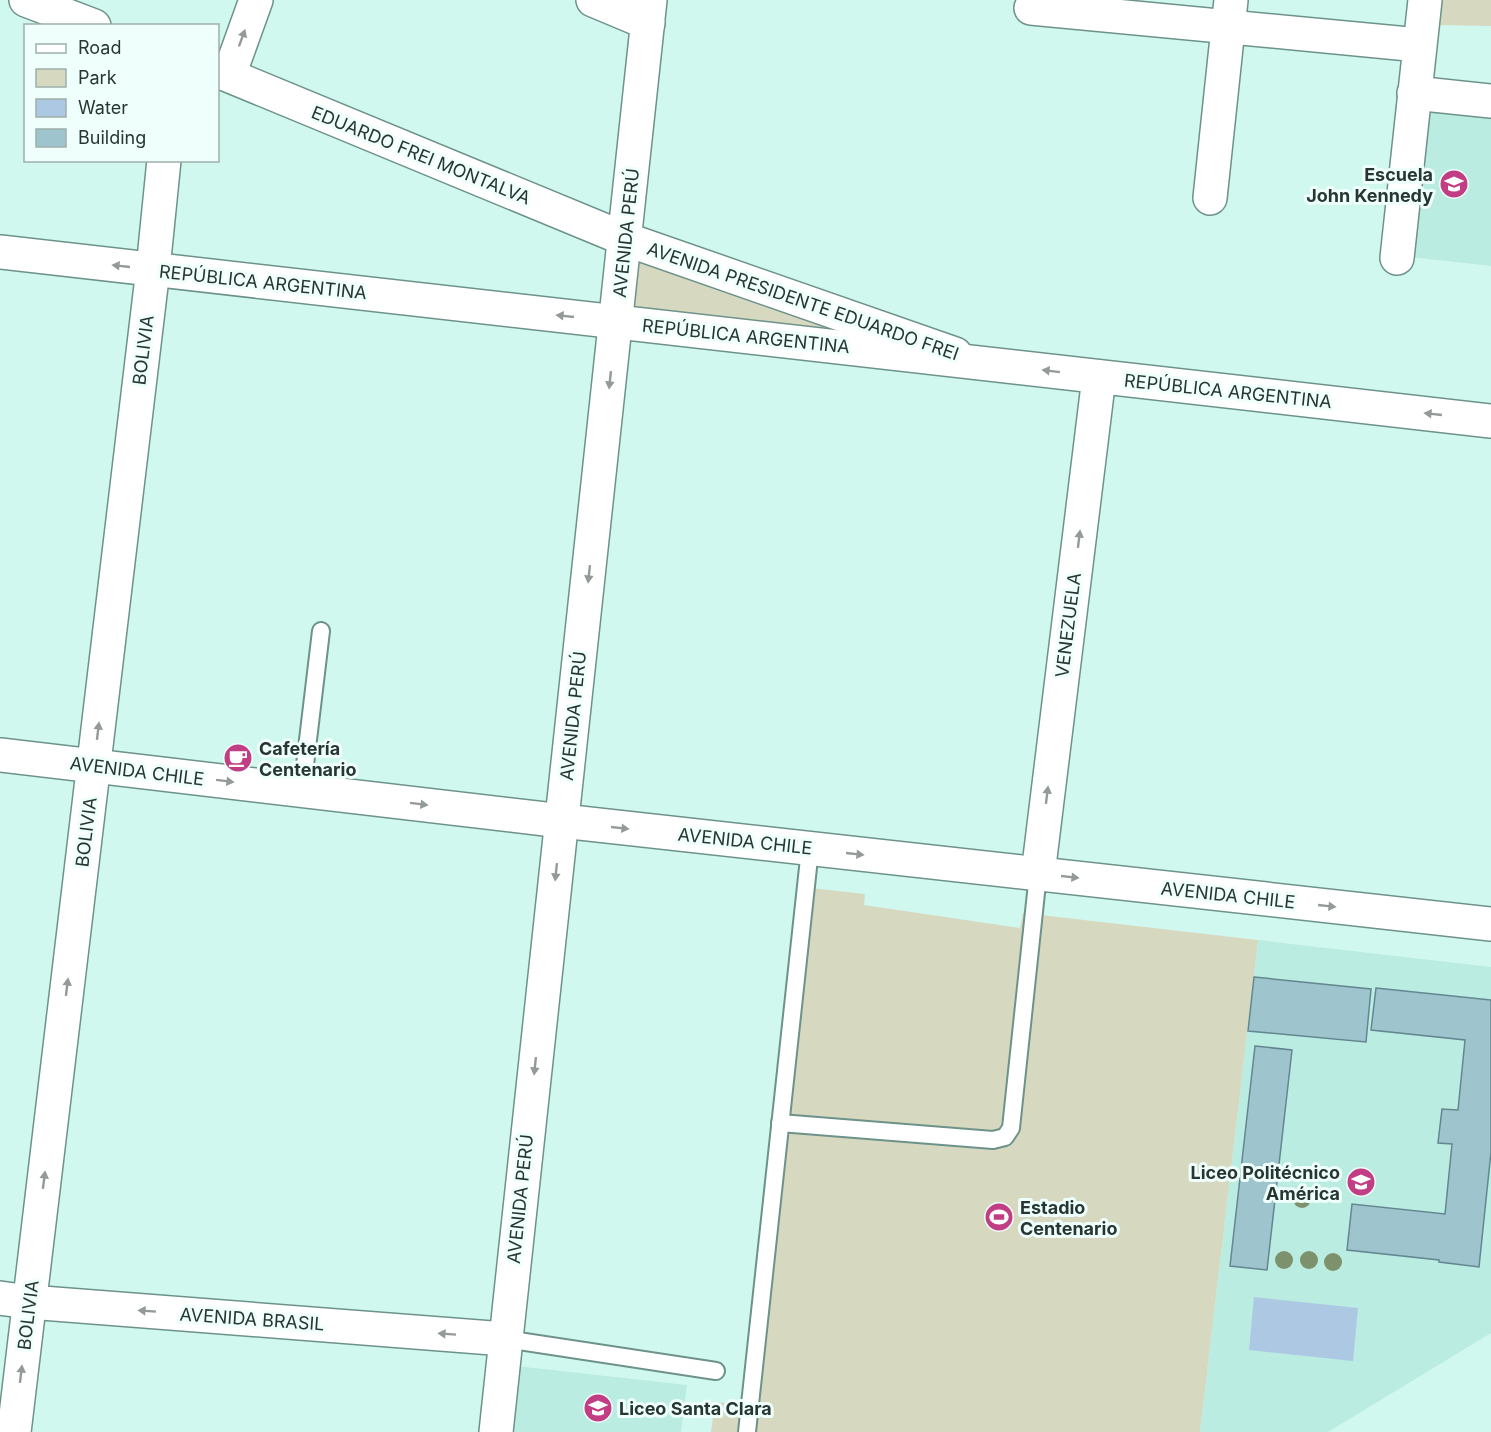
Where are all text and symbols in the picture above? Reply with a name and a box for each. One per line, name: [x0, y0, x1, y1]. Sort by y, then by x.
legend: [24, 24, 219, 162]
one-way arrow: [238, 28, 248, 46]
text: Road: [78, 37, 121, 58]
text: Park: [78, 67, 117, 88]
text: Water: [78, 97, 128, 118]
street label: EDUARDO FREI MONTALVA: [308, 101, 534, 209]
text: Building: [78, 127, 146, 148]
place label: Escuela John Kennedy: [1306, 164, 1433, 206]
street label: AVENIDA PERÚ: [608, 167, 643, 299]
school or university icon: Escuela John Kennedy: [1438, 168, 1470, 200]
street label: AVENIDA PRESIDENTE EDUARDO FREI: [644, 238, 962, 364]
street label: REPÚBLICA ARGENTINA: [158, 260, 368, 303]
one-way arrow: [112, 261, 131, 271]
one-way arrow: [556, 311, 575, 321]
street label: BOLIVIA: [128, 314, 158, 386]
street label: REPÚBLICA ARGENTINA: [641, 314, 851, 357]
one-way arrow: [1042, 366, 1061, 376]
street label: REPÚBLICA ARGENTINA: [1123, 369, 1333, 412]
one-way arrow: [605, 371, 614, 390]
one-way arrow: [1423, 409, 1442, 419]
one-way arrow: [1074, 529, 1084, 548]
one-way arrow: [584, 565, 593, 584]
street label: VENEZUELA: [1051, 571, 1085, 679]
street label: AVENIDA PERÚ: [555, 650, 590, 782]
one-way arrow: [93, 721, 103, 740]
place label: Cafetería Centenario: [259, 738, 356, 780]
cafe icon: Cafetería Centenario: [222, 742, 254, 774]
street label: AVENIDA CHILE: [69, 752, 205, 790]
one-way arrow: [216, 777, 235, 786]
one-way arrow: [1043, 785, 1052, 804]
street label: BOLIVIA: [71, 796, 101, 868]
one-way arrow: [409, 799, 428, 809]
one-way arrow: [610, 823, 629, 832]
street label: AVENIDA CHILE: [677, 823, 813, 859]
one-way arrow: [846, 849, 865, 859]
one-way arrow: [551, 863, 561, 882]
one-way arrow: [1061, 873, 1080, 882]
street label: AVENIDA CHILE: [1160, 877, 1296, 913]
one-way arrow: [1317, 901, 1336, 911]
one-way arrow: [63, 977, 72, 996]
one-way arrow: [530, 1057, 540, 1076]
street label: AVENIDA PERÚ: [502, 1133, 537, 1265]
place label: Liceo Politécnico América: [1191, 1162, 1340, 1204]
school or university icon: Liceo Politécnico América: [1345, 1166, 1377, 1198]
one-way arrow: [39, 1171, 49, 1190]
place label: Estadio Centenario: [1020, 1197, 1117, 1239]
sports icon: Estadio Centenario: [983, 1201, 1015, 1233]
street label: BOLIVIA: [13, 1279, 43, 1351]
street label: AVENIDA BRASIL: [179, 1303, 325, 1335]
one-way arrow: [138, 1307, 157, 1316]
one-way arrow: [437, 1329, 456, 1339]
one-way arrow: [16, 1364, 26, 1383]
school or university icon: Liceo Santa Clara: [582, 1392, 614, 1424]
place label: Liceo Santa Clara: [619, 1398, 772, 1419]

